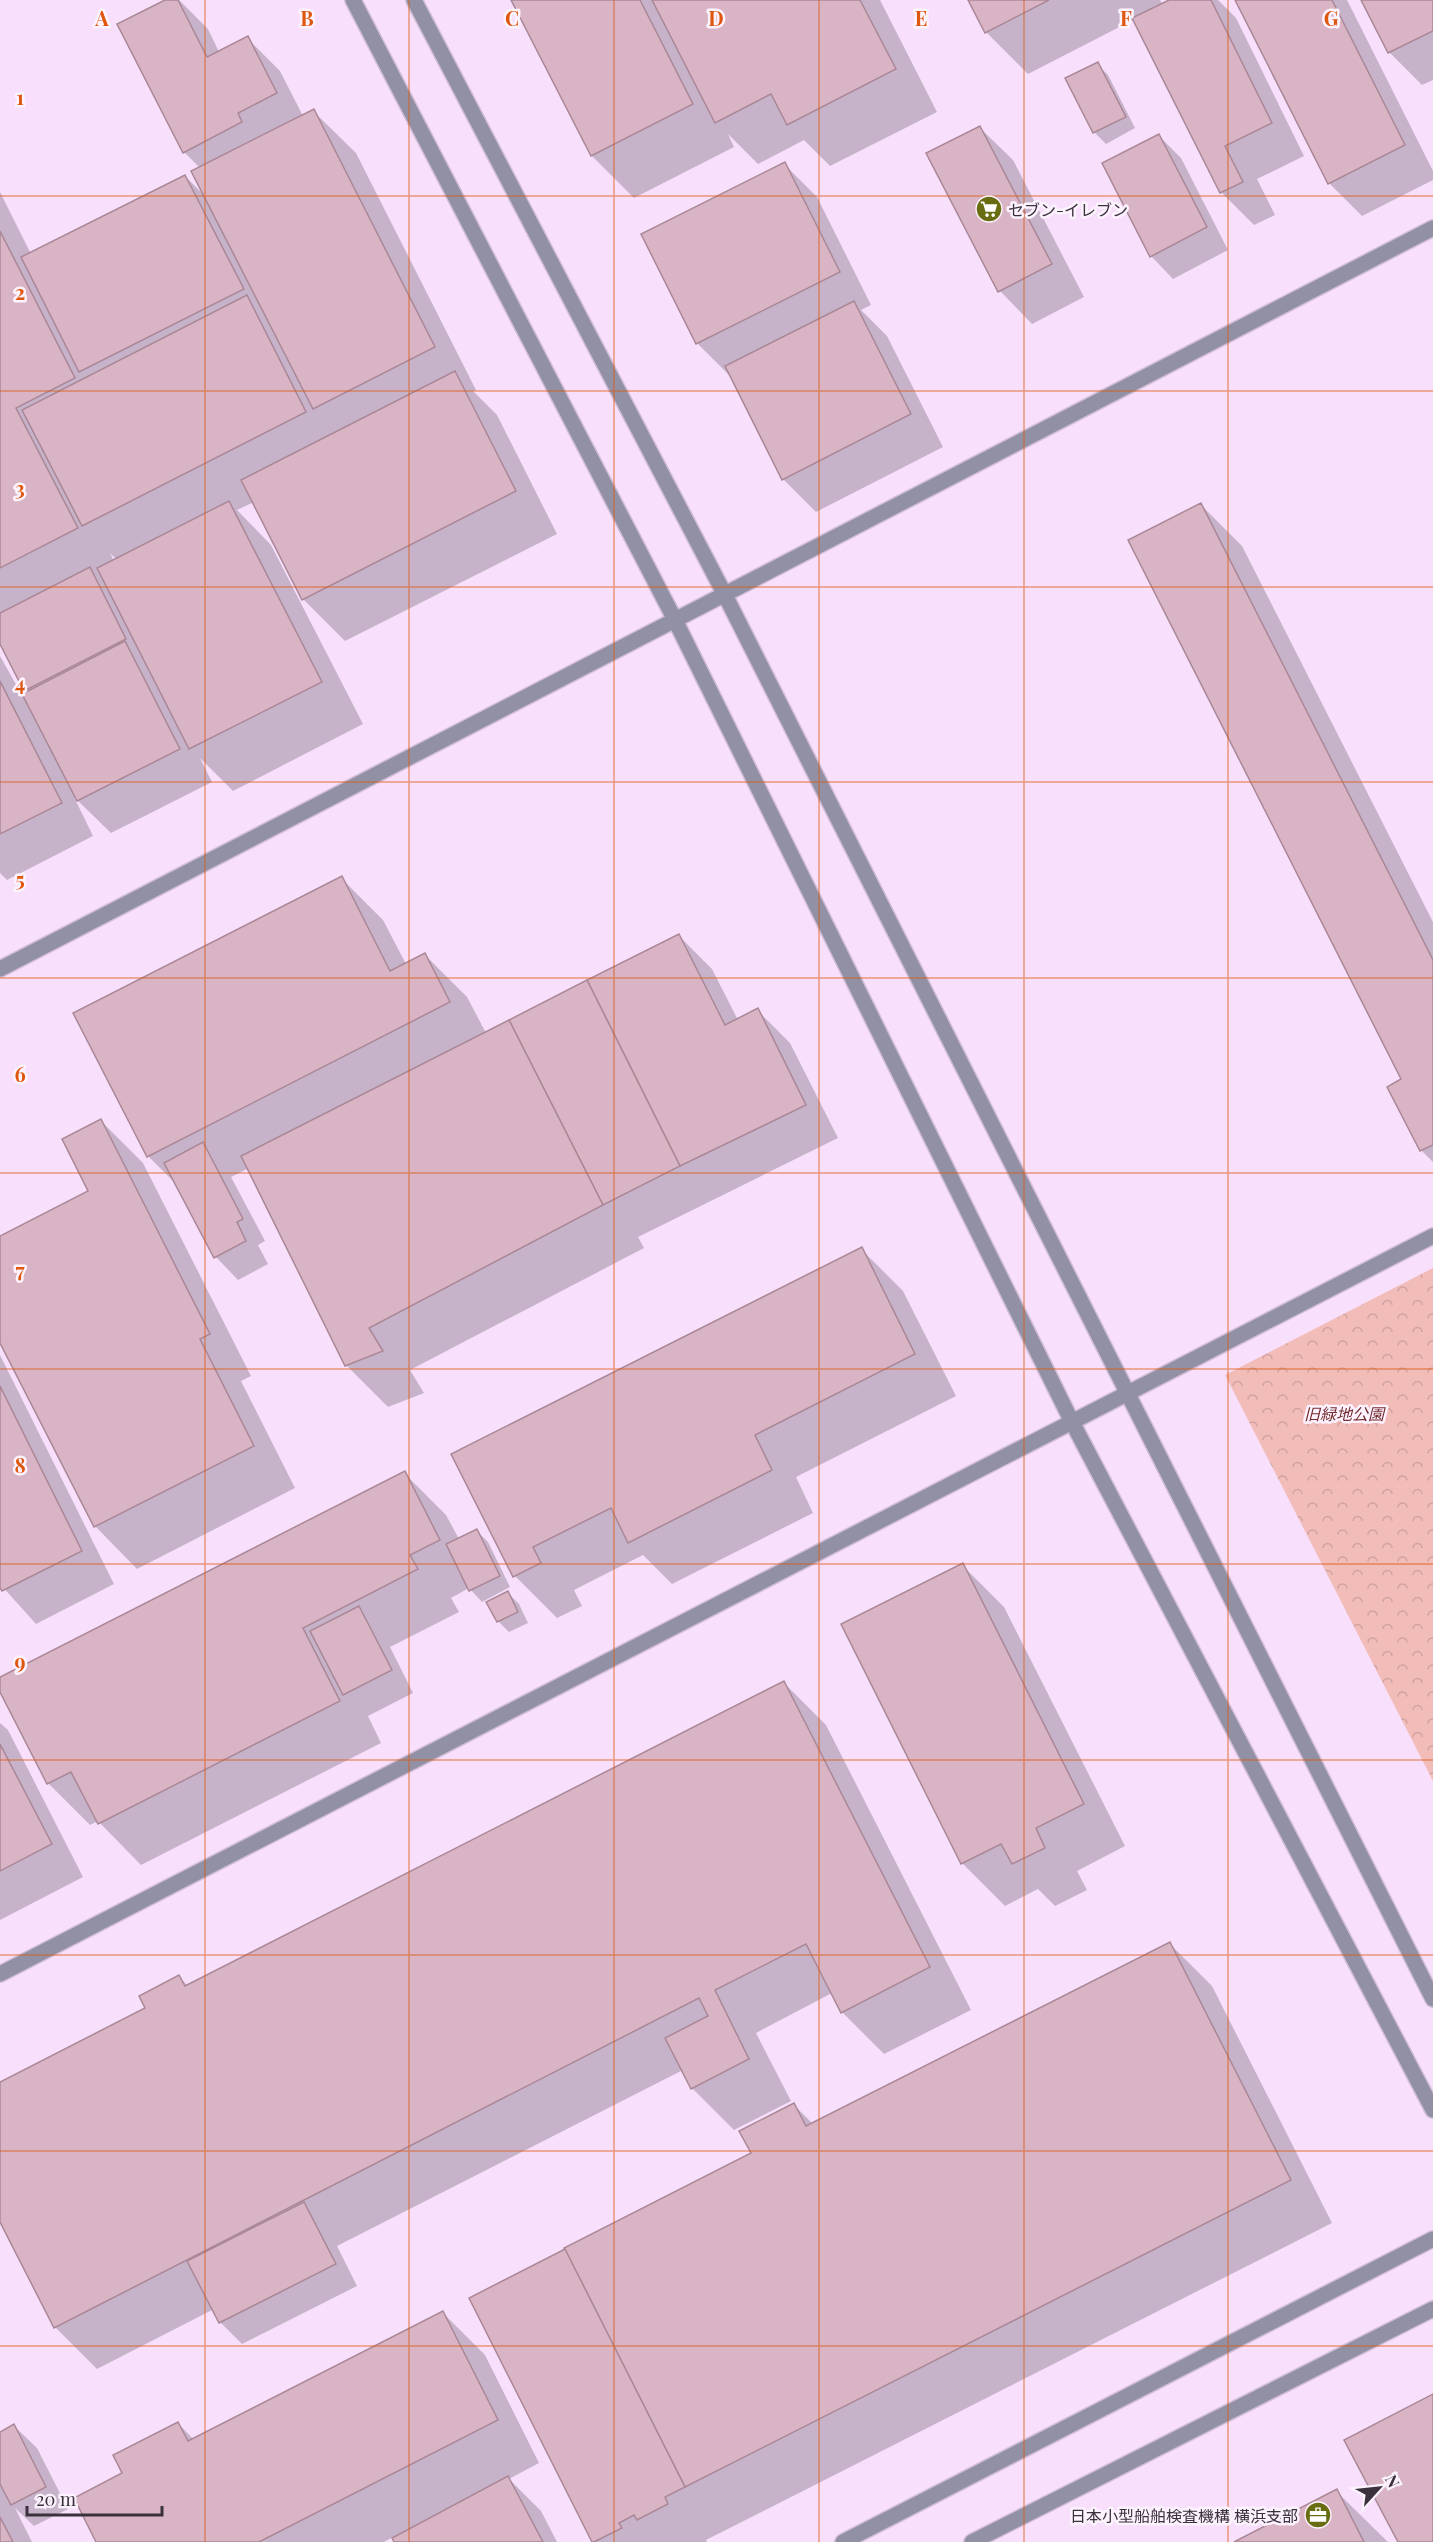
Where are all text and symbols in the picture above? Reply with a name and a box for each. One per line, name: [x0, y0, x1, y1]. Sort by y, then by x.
text: A: [94, 4, 109, 31]
text: B: [300, 4, 314, 31]
text: C: [505, 4, 519, 31]
text: D: [708, 4, 724, 31]
text: E: [915, 4, 927, 31]
text: F: [1120, 4, 1132, 31]
text: G: [1324, 4, 1339, 31]
text: 1: [16, 83, 24, 110]
supermarket icon: セブン-イレブン: [974, 194, 1004, 224]
place label: セブン-イレブン: [1008, 199, 1128, 220]
text: 2: [15, 278, 25, 305]
text: 3: [15, 474, 25, 501]
text: 4: [15, 669, 25, 696]
text: 5: [15, 865, 25, 892]
text: 6: [14, 1060, 26, 1087]
text: 7: [15, 1256, 25, 1283]
park label: 旧緑地公園: [1304, 1403, 1386, 1424]
text: 8: [14, 1451, 26, 1478]
text: 9: [14, 1647, 26, 1674]
north arrow: [1349, 2458, 1409, 2518]
text: N: [1381, 2471, 1405, 2491]
scale bar: [27, 2479, 162, 2517]
text: 20 m: [36, 2487, 76, 2511]
office icon: 日本小型船舶検査機構 横浜支部: [1303, 2500, 1333, 2530]
place label: 日本小型船舶検査機構 横浜支部: [1070, 2505, 1298, 2526]

